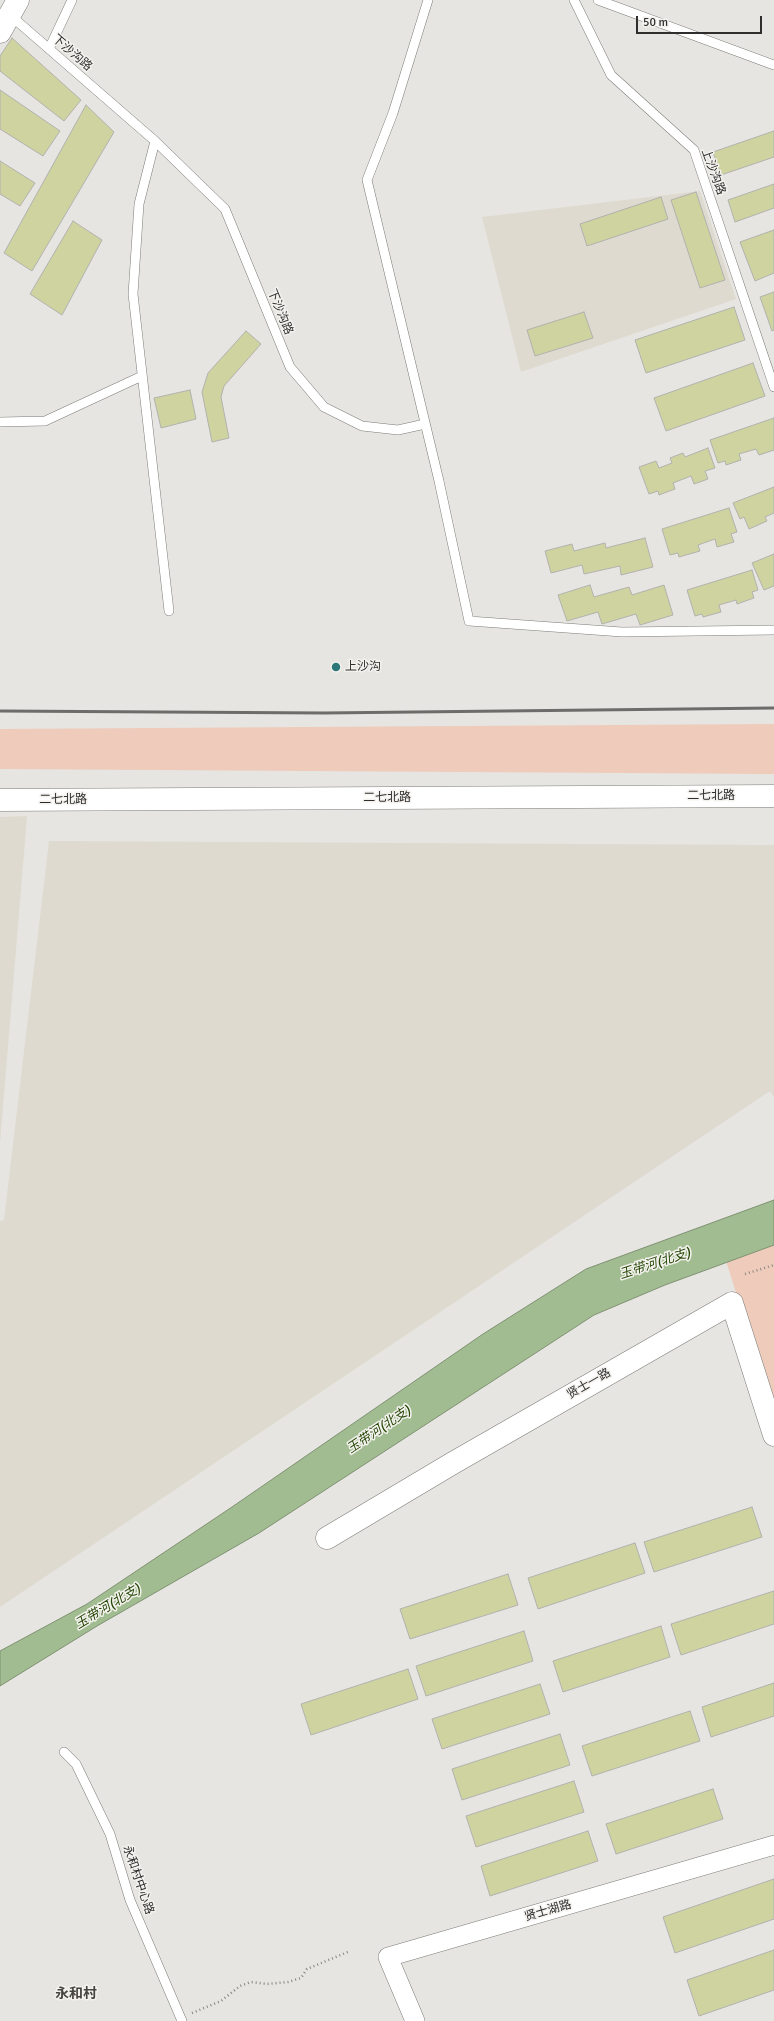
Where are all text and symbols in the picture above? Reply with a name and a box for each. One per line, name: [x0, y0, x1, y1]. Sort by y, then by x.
scale bar: [638, 8, 764, 34]
text: 50 m: [643, 15, 668, 30]
street label: 下沙沟路: [49, 32, 95, 74]
street label: 上沙沟路: [698, 147, 728, 197]
street label: 下沙沟路: [264, 287, 296, 337]
place label: 上沙沟: [345, 660, 381, 674]
marker: 上沙沟: [330, 661, 342, 673]
street label: 二七北路: [687, 789, 735, 803]
street label: 二七北路: [363, 791, 411, 805]
street label: 二七北路: [39, 793, 87, 807]
water label: 玉带河(北支): [618, 1245, 692, 1283]
street label: 贤士一路: [565, 1366, 613, 1402]
water label: 玉带河(北支): [344, 1403, 414, 1457]
water label: 玉带河(北支): [72, 1581, 144, 1633]
street label: 永和村中心路: [119, 1844, 157, 1916]
street label: 贤士湖路: [523, 1897, 573, 1925]
district label: 永和村: [55, 1986, 97, 2002]

